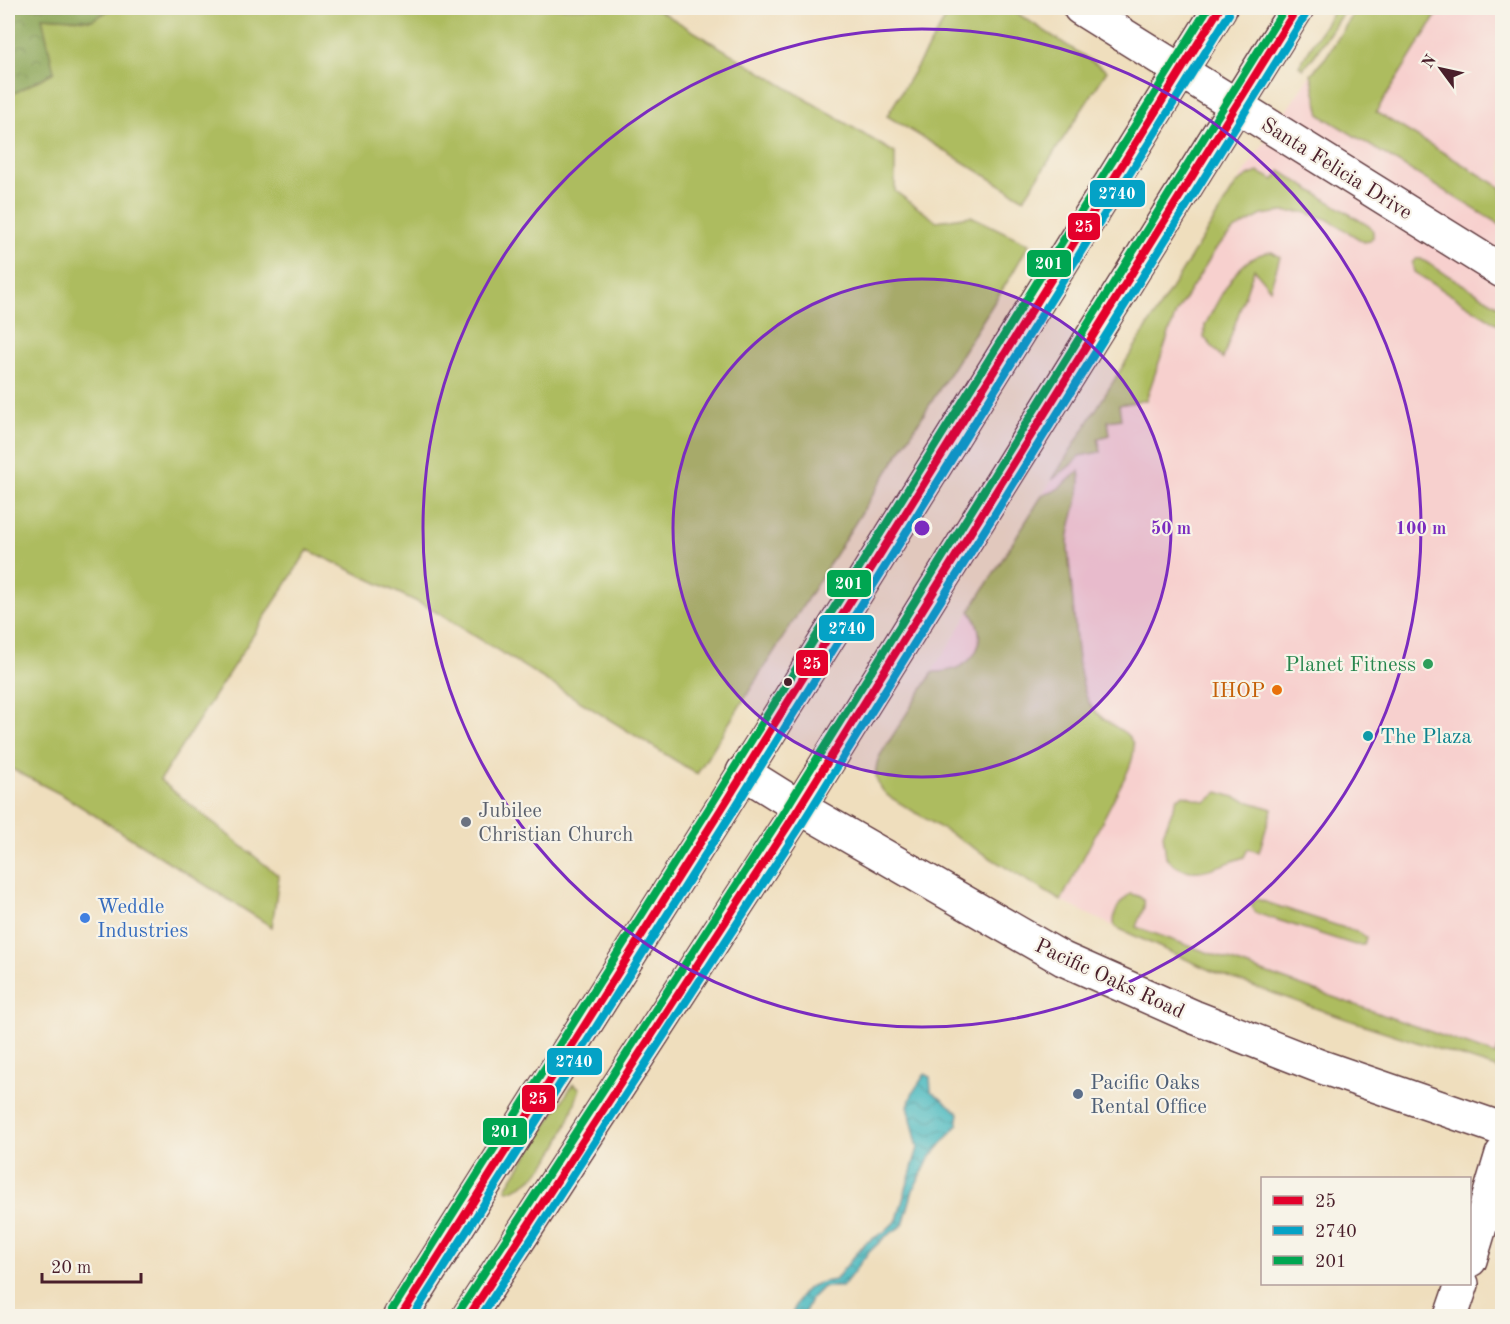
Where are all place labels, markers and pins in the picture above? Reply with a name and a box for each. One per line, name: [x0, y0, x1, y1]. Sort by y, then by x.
centre of rings: [912, 518, 932, 538]
place label: Planet Fitness: [1285, 655, 1416, 676]
marker: Planet Fitness: [1421, 657, 1435, 671]
unlabelled marker: [782, 676, 794, 688]
place label: IHOP: [1211, 681, 1265, 702]
marker: IHOP: [1270, 683, 1284, 697]
place label: The Plaza: [1380, 727, 1472, 748]
marker: The Plaza: [1361, 729, 1375, 743]
place label: Jubilee Christian Church: [478, 801, 633, 846]
marker: Jubilee Christian Church: [459, 815, 473, 829]
place label: Weddle Industries: [97, 897, 188, 942]
marker: Weddle Industries: [78, 911, 92, 925]
place label: Pacific Oaks Rental Office: [1090, 1073, 1207, 1118]
marker: Pacific Oaks Rental Office: [1071, 1087, 1085, 1101]

